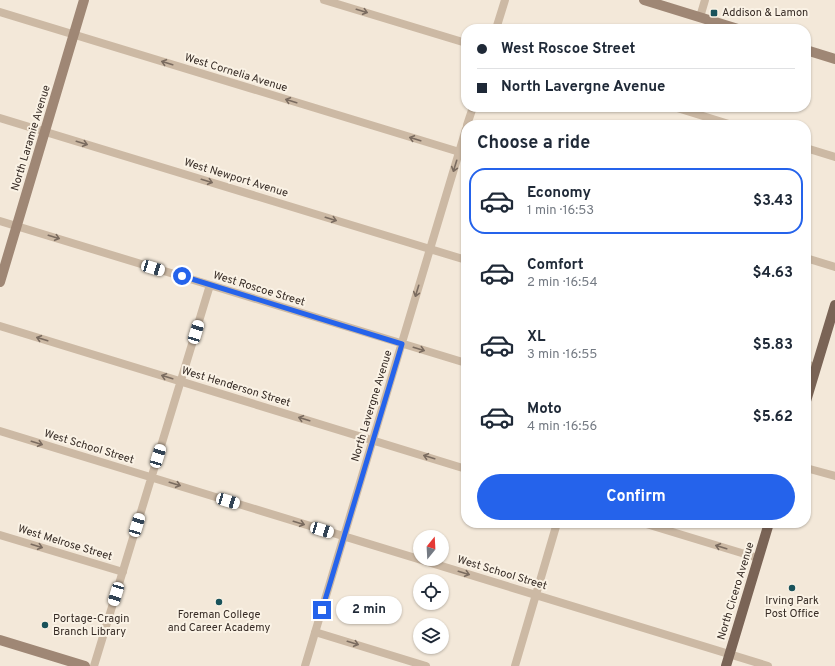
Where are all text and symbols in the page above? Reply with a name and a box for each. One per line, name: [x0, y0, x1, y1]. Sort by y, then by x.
place label: Addison & Lamon: [722, 6, 808, 20]
one-way arrow: [355, 8, 368, 15]
marker: Addison & Lamon: [709, 8, 719, 18]
text: West Roscoe Street: [501, 40, 635, 59]
street label: West Cornelia Avenue: [183, 51, 289, 95]
one-way arrow: [160, 59, 173, 66]
text: North Lavergne Avenue: [501, 78, 665, 97]
street label: North Laramie Avenue: [8, 83, 54, 193]
one-way arrow: [285, 97, 298, 104]
text: Choose a ride: [477, 132, 590, 155]
one-way arrow: [409, 135, 422, 142]
one-way arrow: [76, 140, 89, 147]
street label: West Newport Avenue: [182, 156, 290, 201]
one-way arrow: [451, 160, 458, 173]
one-way arrow: [200, 178, 213, 185]
icon: car: [479, 183, 515, 219]
text: Economy: [527, 184, 591, 203]
text: $3.43: [753, 192, 793, 211]
text: 1 min · 16:53: [527, 203, 594, 219]
one-way arrow: [325, 215, 337, 223]
one-way arrow: [47, 234, 60, 241]
icon: car: [479, 255, 515, 291]
text: Comfort: [527, 256, 584, 275]
car: [140, 259, 166, 277]
text: $4.63: [752, 264, 793, 283]
route start: [173, 267, 191, 285]
street label: West Roscoe Street: [211, 268, 307, 310]
text: 2 min · 16:54: [527, 275, 598, 291]
one-way arrow: [413, 284, 420, 297]
car: [187, 319, 205, 345]
icon: car: [479, 327, 515, 363]
text: XL: [527, 328, 545, 347]
one-way arrow: [36, 335, 49, 342]
text: $5.83: [753, 336, 793, 355]
one-way arrow: [413, 346, 426, 353]
text: 3 min · 16:55: [527, 347, 597, 363]
street label: North Lavergne Avenue: [348, 348, 396, 464]
street label: West Henderson Street: [180, 364, 292, 410]
one-way arrow: [160, 373, 173, 380]
icon: car: [479, 399, 515, 435]
text: Moto: [527, 400, 562, 419]
text: $5.62: [753, 408, 793, 427]
one-way arrow: [298, 415, 311, 422]
text: 4 min · 16:56: [527, 419, 597, 435]
street label: West School Street: [42, 427, 136, 467]
one-way arrow: [31, 440, 44, 447]
car: [149, 443, 167, 469]
one-way arrow: [422, 453, 435, 460]
button: Confirm: [477, 474, 795, 520]
one-way arrow: [168, 481, 181, 488]
car: [215, 492, 241, 510]
car: [128, 512, 146, 538]
one-way arrow: [293, 519, 305, 527]
car: [309, 521, 335, 539]
street label: West Melrose Street: [16, 522, 114, 564]
north arrow: [413, 530, 449, 566]
map controls: [413, 530, 449, 654]
street label: North Cicero Avenue: [714, 540, 758, 642]
one-way arrow: [31, 543, 44, 550]
one-way arrow: [715, 543, 728, 550]
street label: West School Street: [455, 553, 549, 593]
one-way arrow: [457, 570, 470, 577]
button: locate: [413, 574, 449, 610]
car: [107, 581, 125, 607]
marker: Irving Park Post Office: [787, 583, 797, 593]
place label: Irving Park Post Office: [765, 594, 819, 621]
callout: 2 min: [336, 596, 402, 624]
marker: Foreman College and Career Academy: [214, 597, 224, 607]
route end: [313, 601, 331, 619]
text: 2 min: [352, 602, 386, 618]
place label: Foreman College and Career Academy: [168, 608, 271, 635]
place label: Portage-Cragin Branch Library: [53, 612, 129, 639]
button: layers: [413, 618, 449, 654]
marker: Portage-Cragin Branch Library: [40, 620, 50, 630]
one-way arrow: [346, 640, 358, 648]

